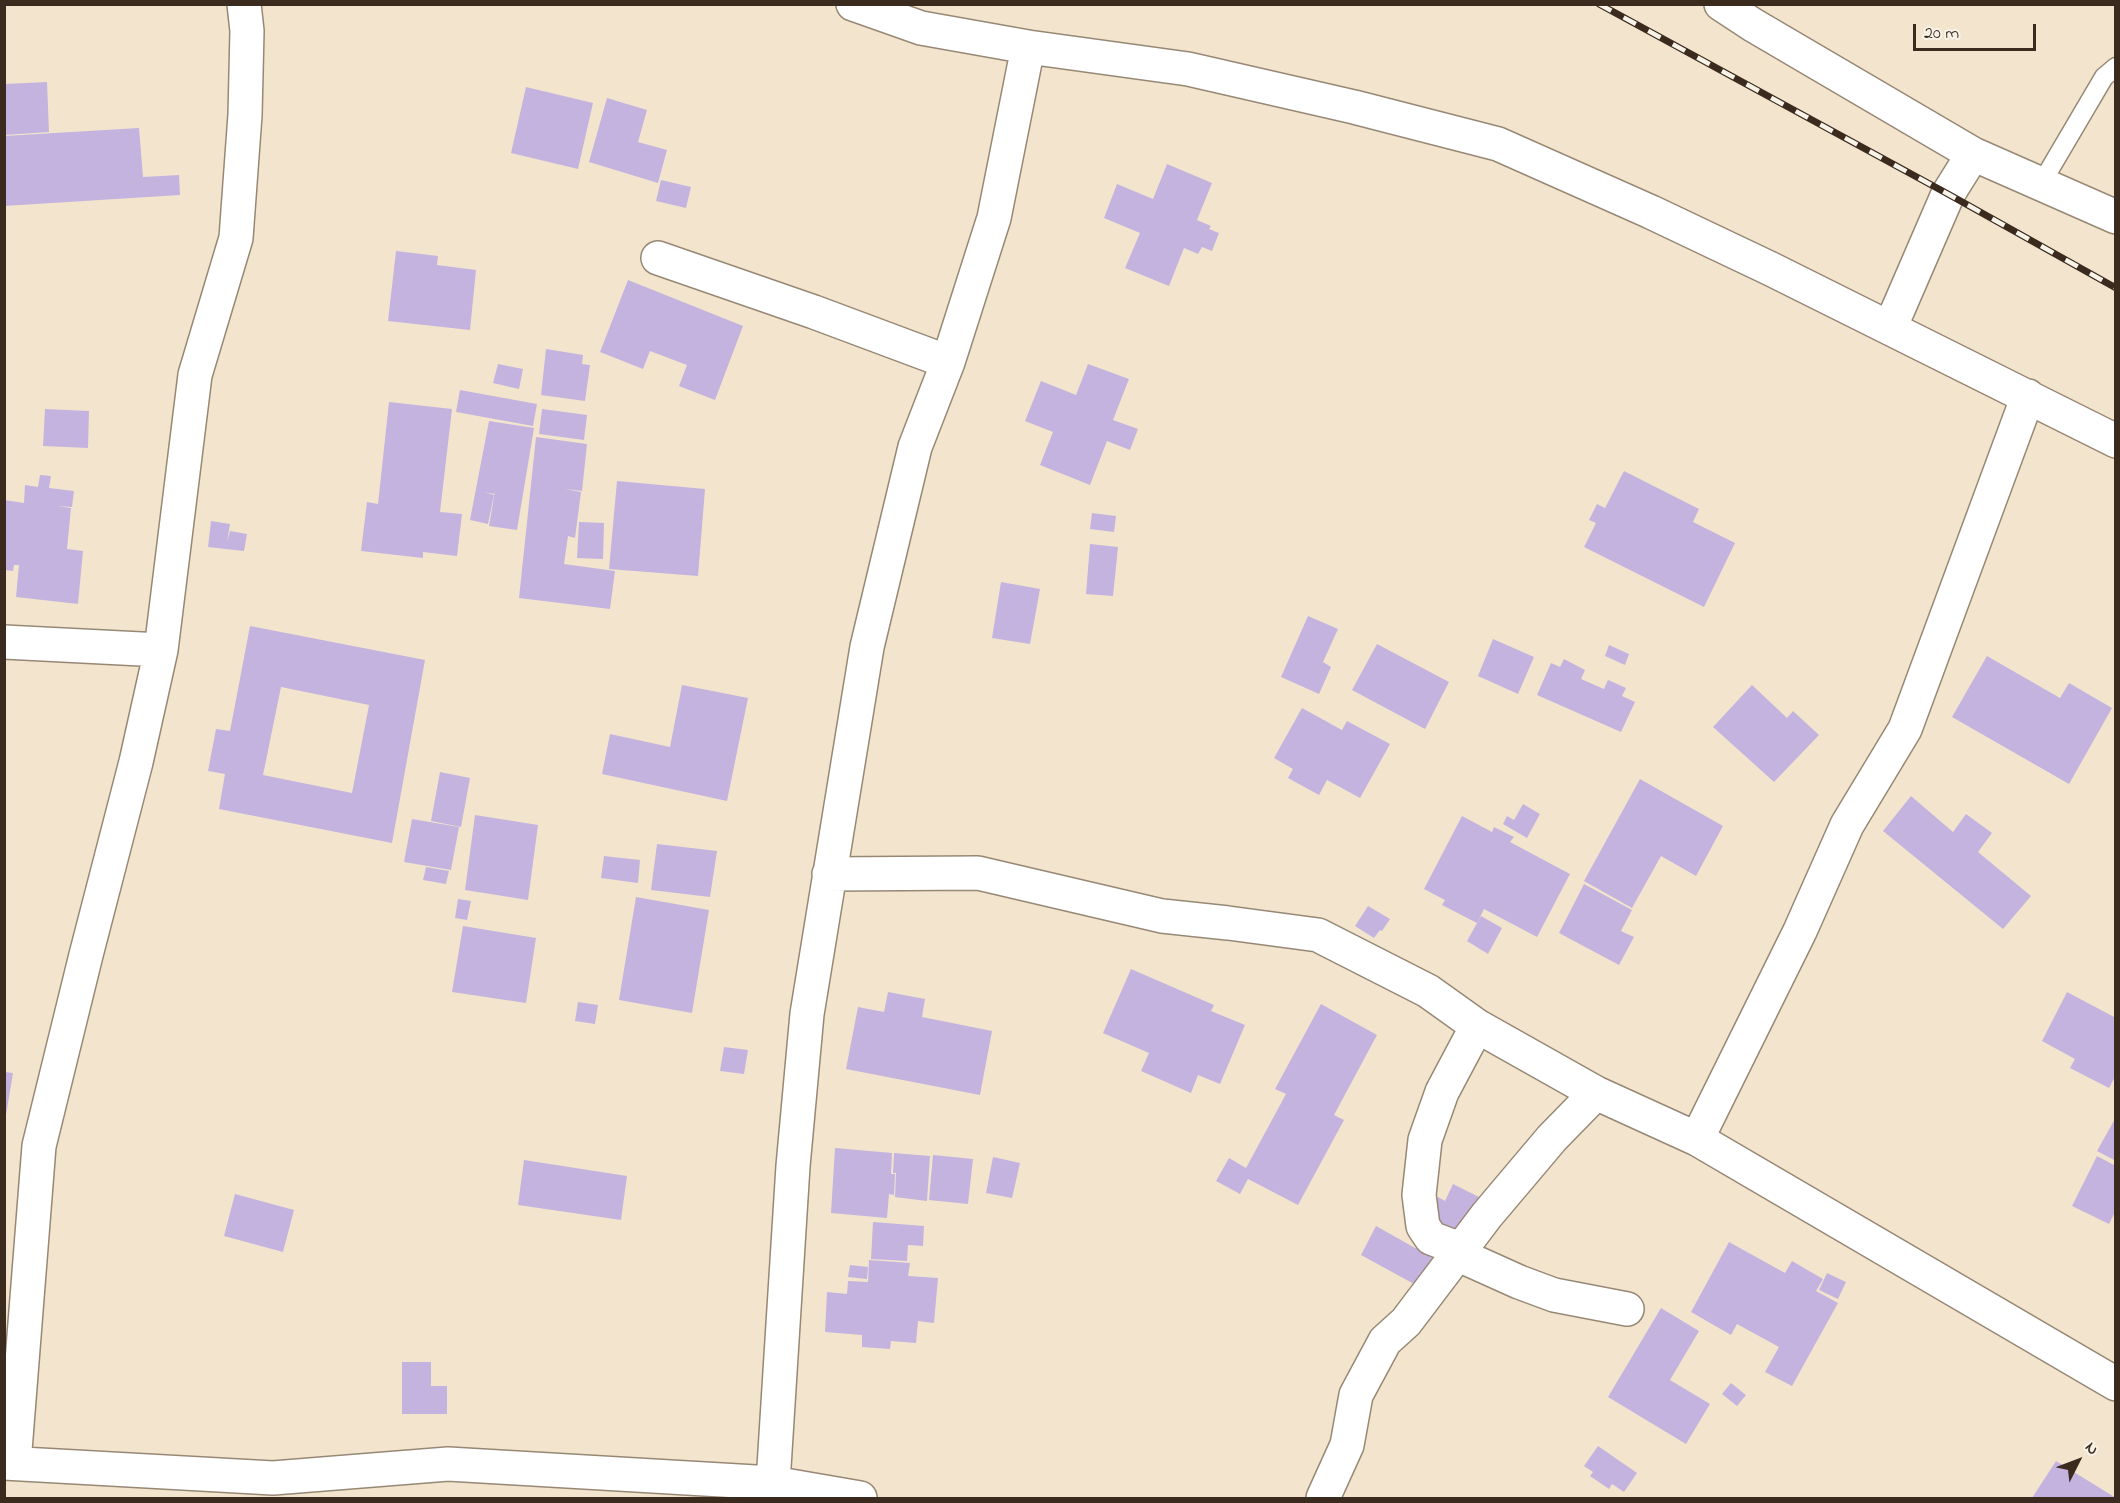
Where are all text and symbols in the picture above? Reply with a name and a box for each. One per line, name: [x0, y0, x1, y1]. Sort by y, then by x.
scale bar: [1916, 12, 2039, 50]
text: 20 m: [1924, 21, 1959, 47]
north arrow: [2048, 1431, 2108, 1491]
text: N: [2079, 1437, 2104, 1461]

